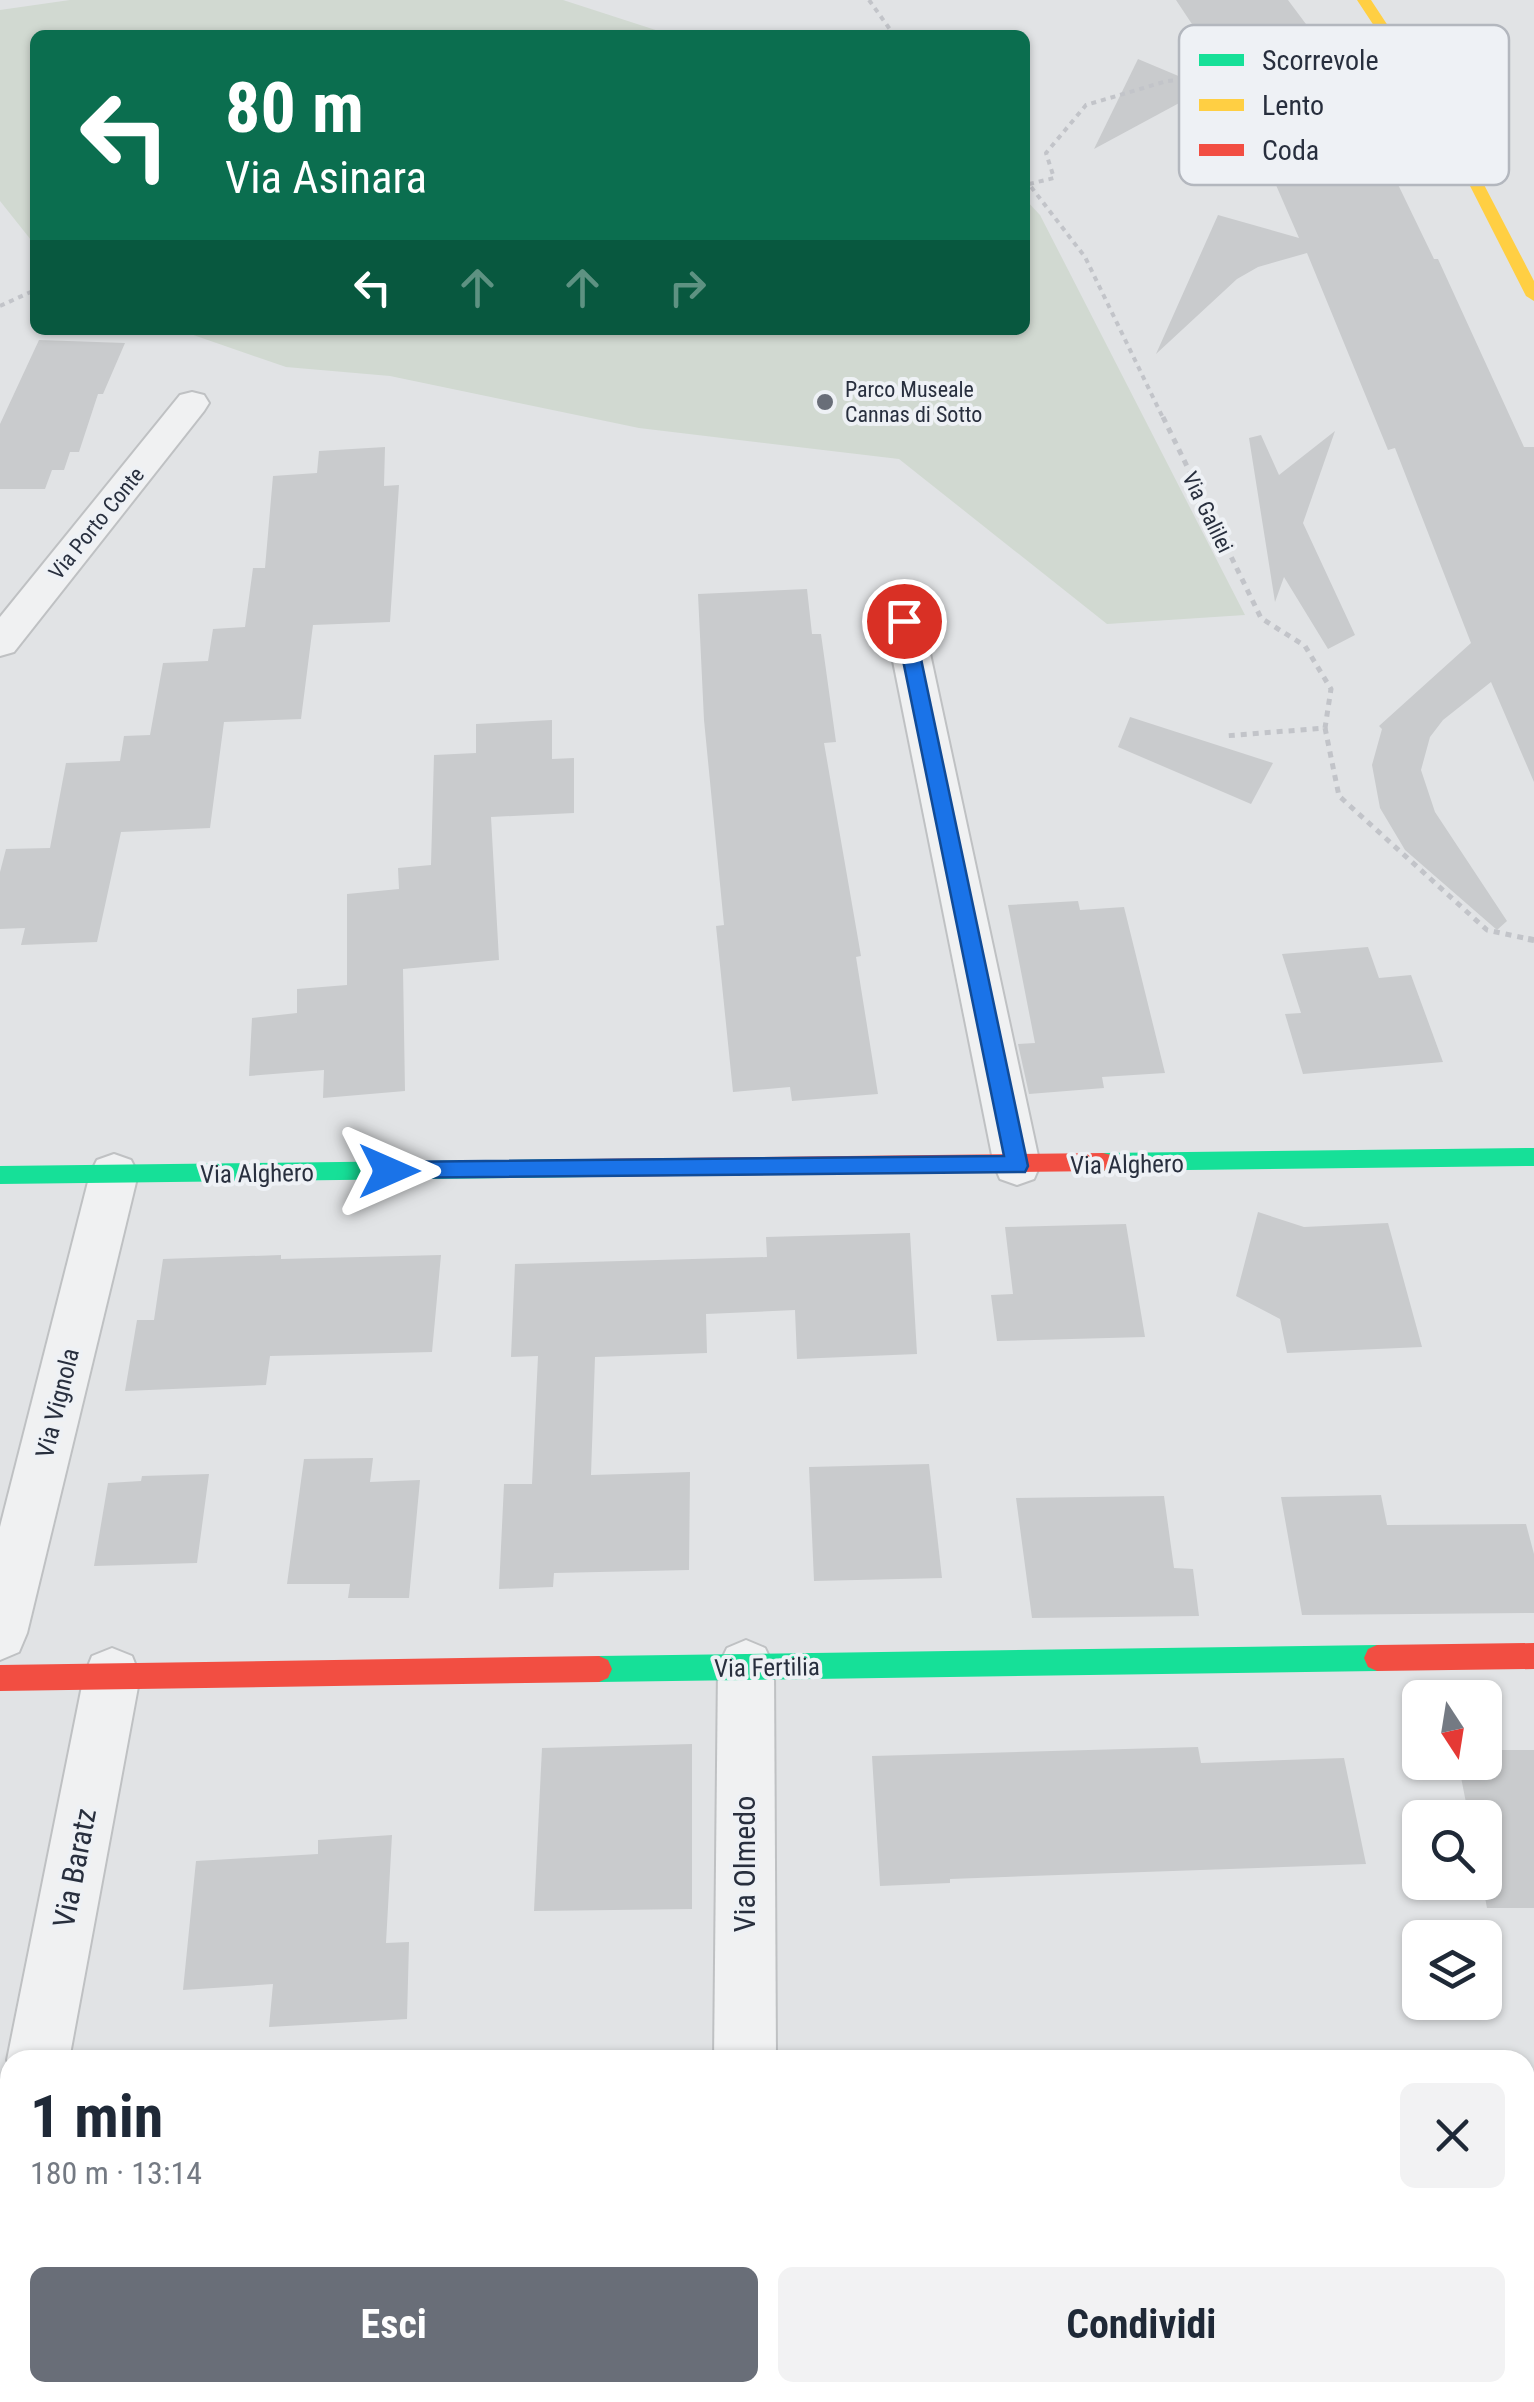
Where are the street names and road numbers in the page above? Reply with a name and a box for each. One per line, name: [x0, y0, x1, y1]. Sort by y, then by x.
street label: Via Porto Conte: [44, 462, 149, 584]
street label: Via Galilei: [1177, 468, 1238, 557]
street label: Via Alghero: [1070, 1149, 1184, 1180]
street label: Via Alghero: [200, 1158, 314, 1189]
street label: Via Vignola: [30, 1345, 85, 1461]
street label: Via Fertilia: [714, 1652, 820, 1683]
street label: Via Olmedo: [727, 1796, 762, 1932]
street label: Via Baratz: [46, 1805, 103, 1930]

